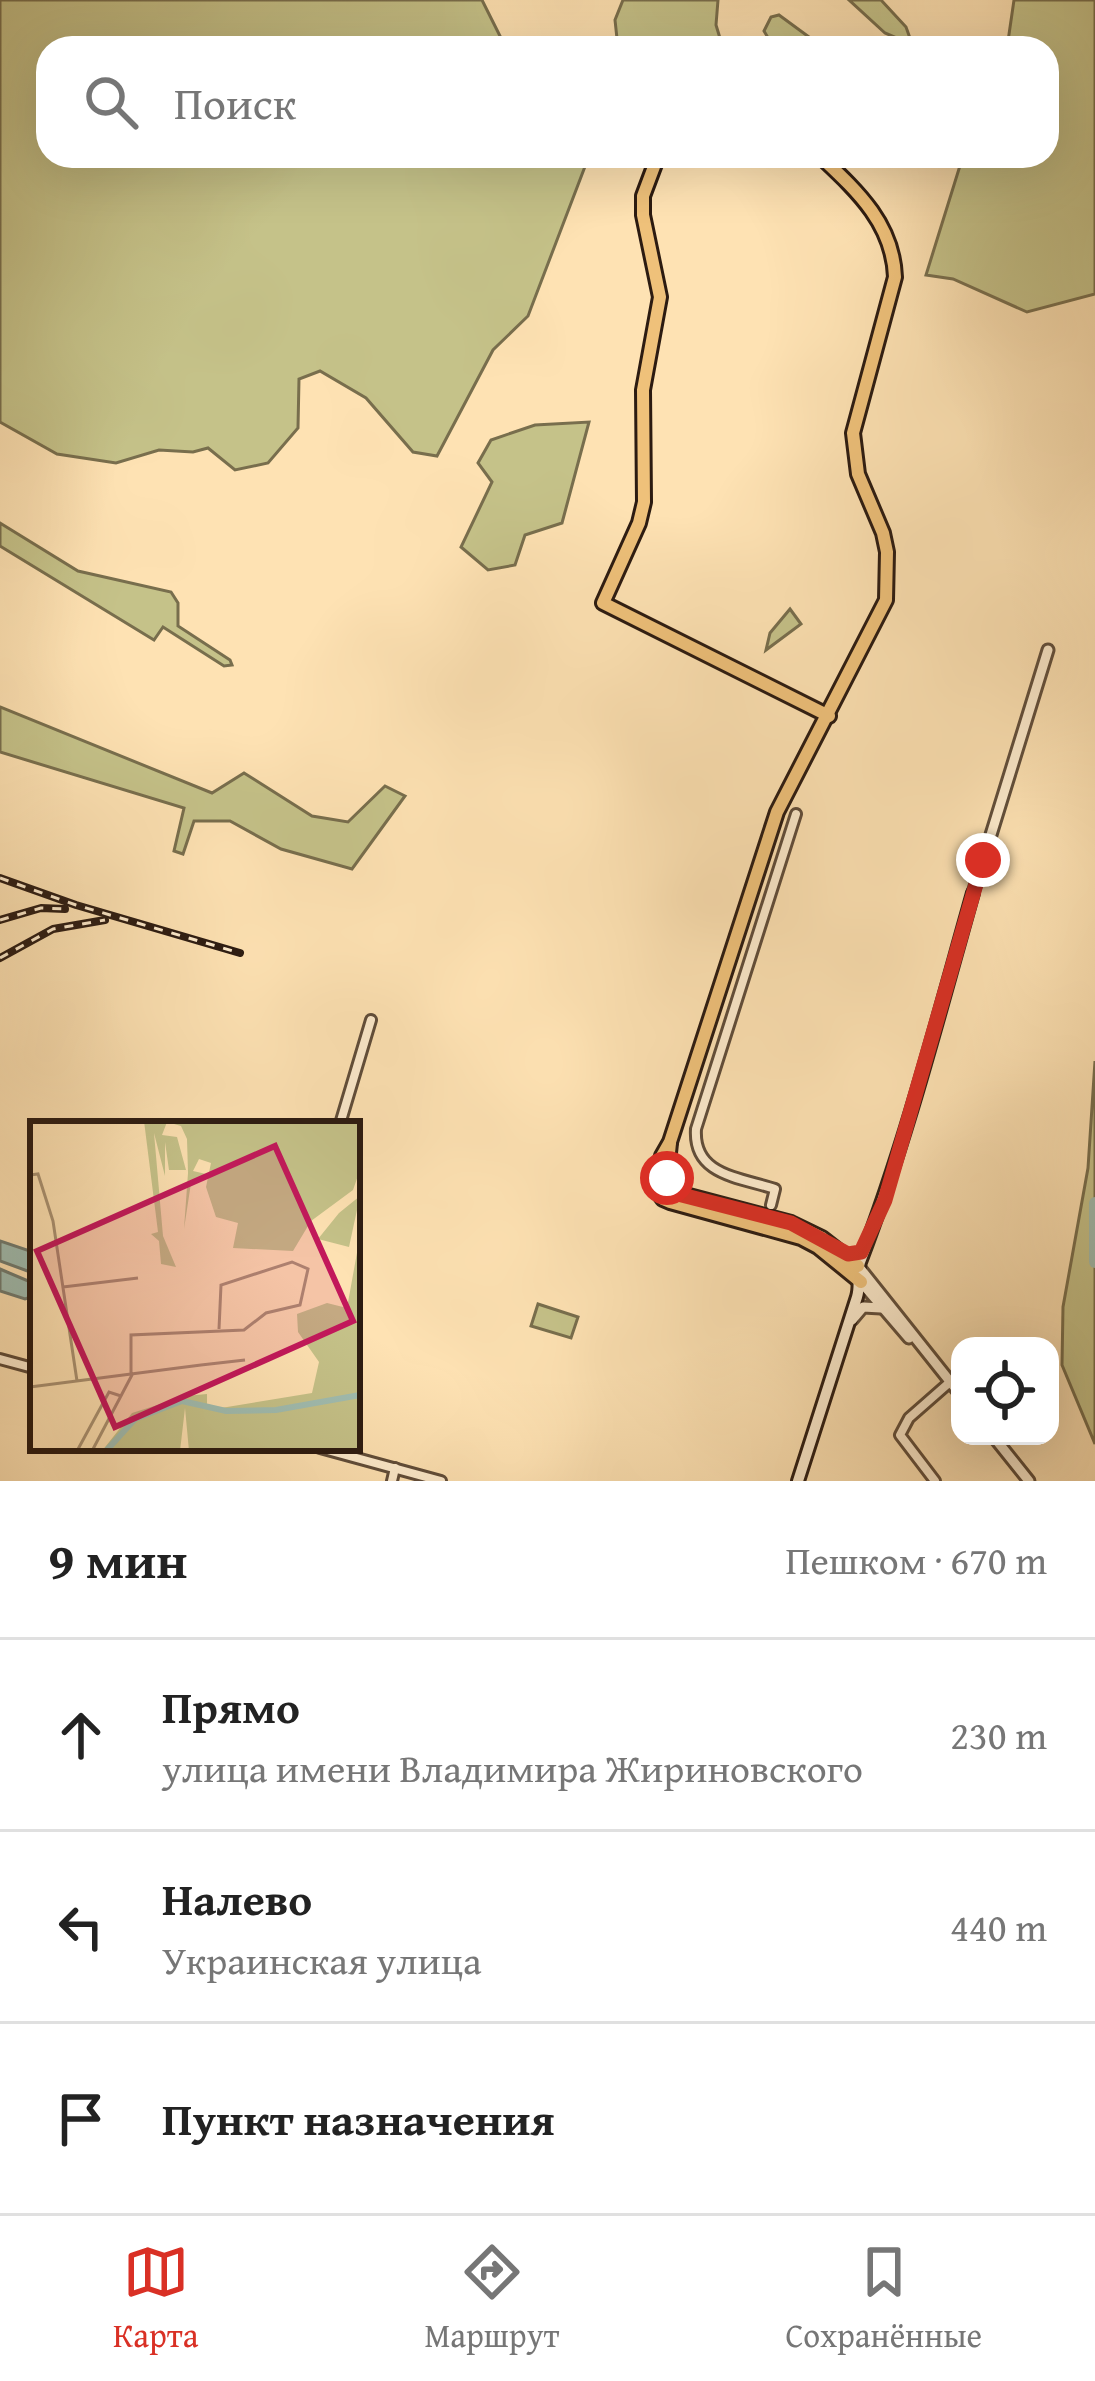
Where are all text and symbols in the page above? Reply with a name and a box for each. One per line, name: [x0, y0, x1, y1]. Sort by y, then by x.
search box: [36, 36, 1059, 168]
icon: search: [78, 69, 144, 135]
text: Поиск: [174, 70, 296, 135]
route end: [956, 833, 1010, 887]
inset map: [30, 1121, 360, 1451]
route start: [640, 1151, 694, 1205]
map controls: [951, 1337, 1059, 1445]
button: locate: [951, 1337, 1059, 1445]
text: 9 мин: [48, 1522, 187, 1597]
text: Пешком · 670 m: [785, 1531, 1047, 1588]
text: Прямо: [162, 1674, 300, 1739]
icon: ahead: [48, 1702, 114, 1768]
text: 230 m: [950, 1706, 1047, 1763]
text: улица имени Владимира Жириновского: [162, 1739, 863, 1796]
text: Налево: [162, 1866, 312, 1931]
icon: left: [48, 1894, 114, 1960]
text: 440 m: [950, 1898, 1047, 1955]
text: Украинская улица: [162, 1931, 481, 1988]
icon: arrive: [48, 2086, 114, 2152]
text: Пункт назначения: [162, 2086, 555, 2151]
tab: Карта: [113, 2239, 198, 2359]
tab: Маршрут: [424, 2239, 559, 2359]
tab: Сохранённые: [785, 2239, 982, 2359]

